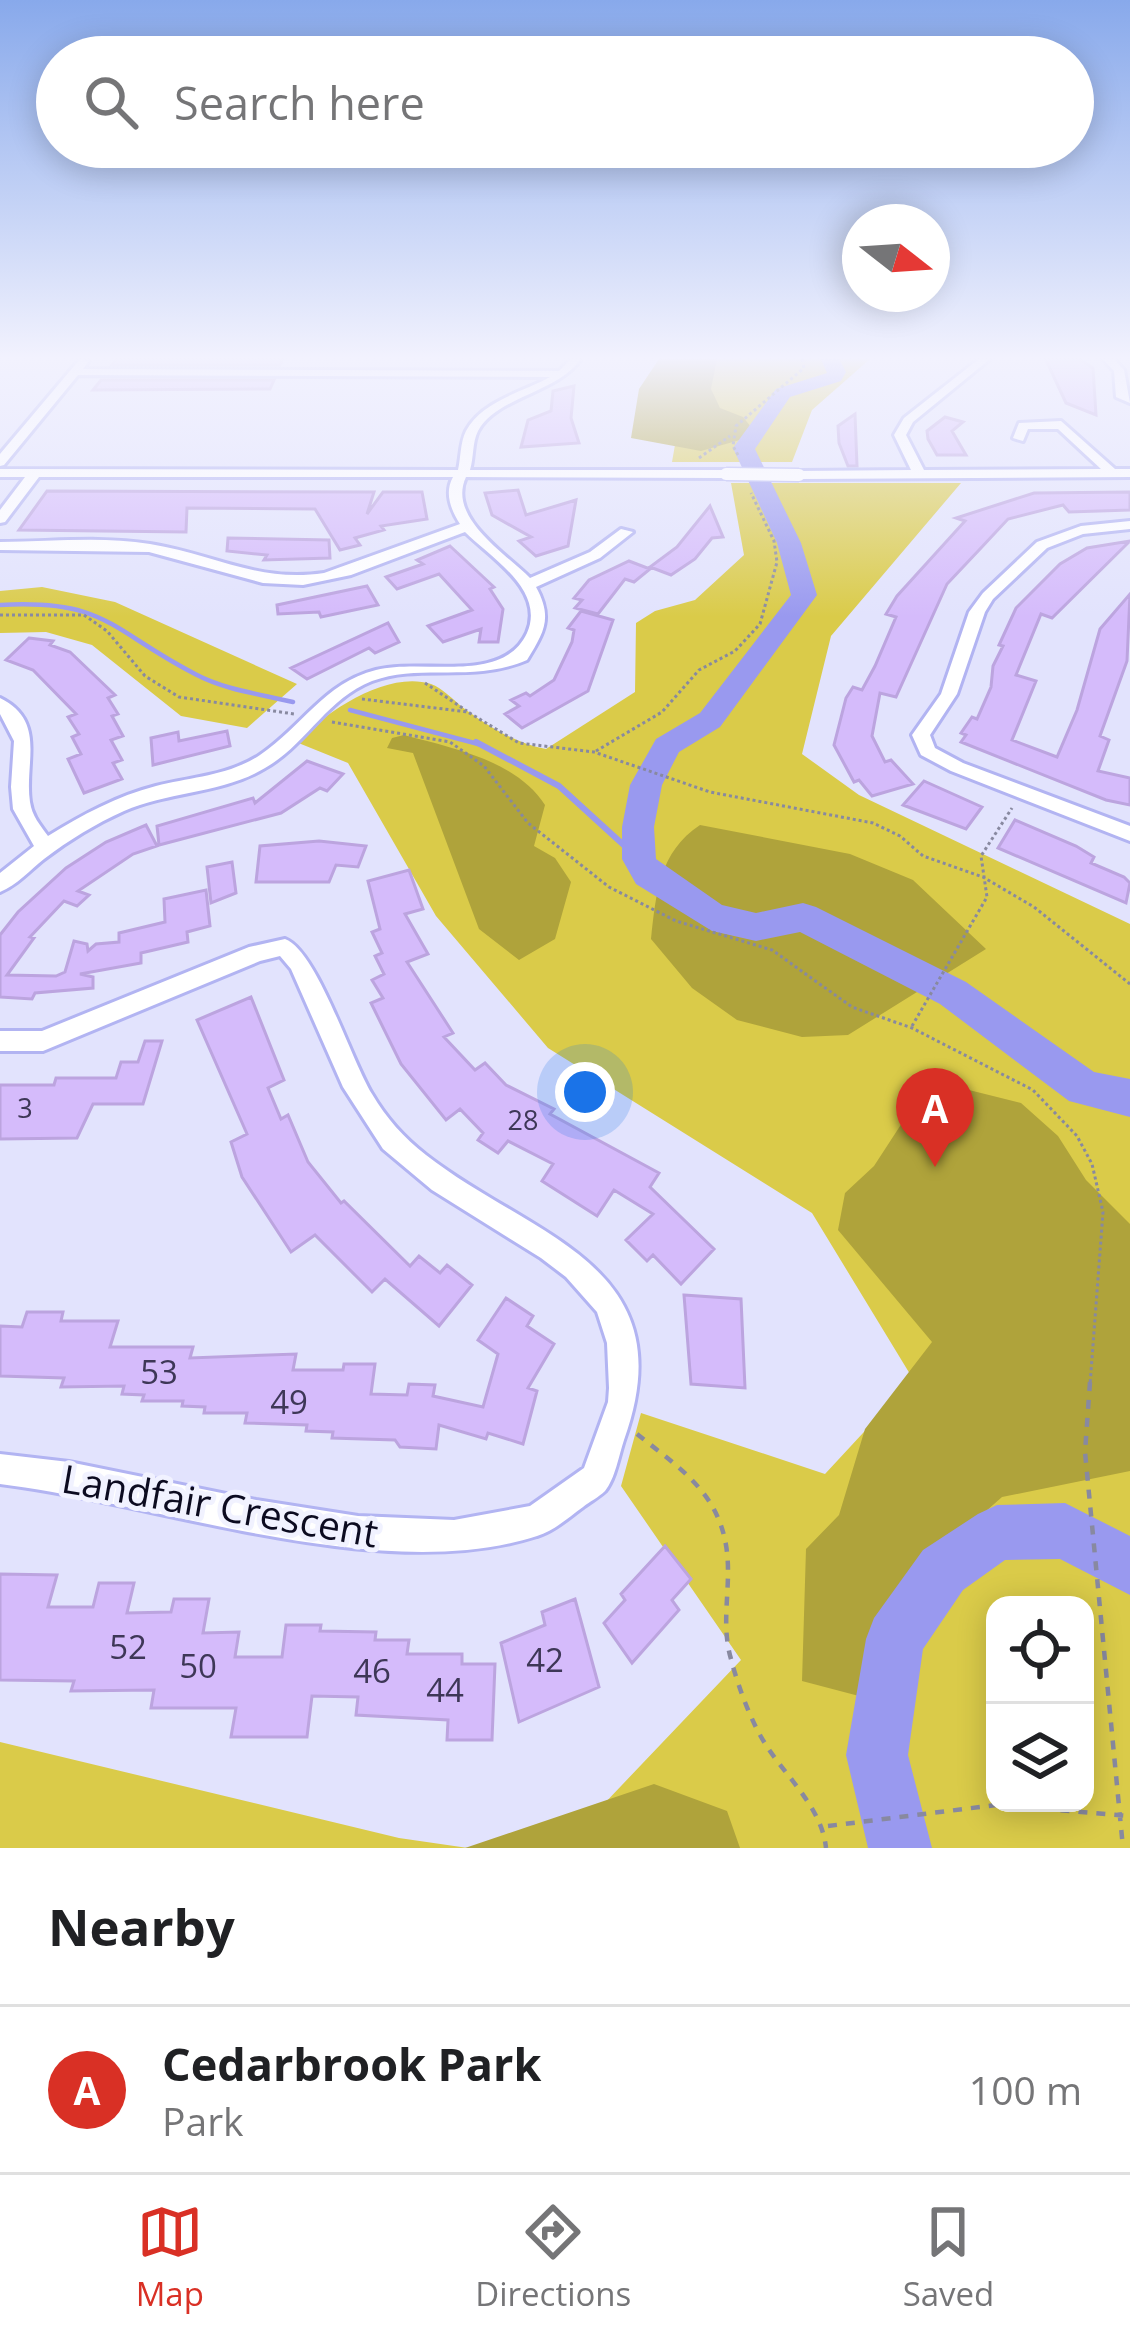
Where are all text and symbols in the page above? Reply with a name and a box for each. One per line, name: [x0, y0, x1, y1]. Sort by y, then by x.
search box: [36, 36, 1094, 168]
icon: search: [78, 69, 144, 135]
text: Search here: [174, 72, 425, 133]
north arrow: [842, 204, 950, 312]
your location: [555, 1062, 615, 1122]
pin: A: [896, 1068, 974, 1167]
house number: 3: [17, 1089, 33, 1126]
house number: 28: [508, 1101, 538, 1138]
house number: 53: [140, 1349, 178, 1394]
house number: 49: [270, 1379, 308, 1424]
street label: Landfair Crescent: [58, 1451, 382, 1558]
map controls: [986, 1596, 1094, 1812]
button: locate: [986, 1596, 1094, 1704]
house number: 52: [109, 1624, 147, 1669]
house number: 42: [526, 1637, 564, 1682]
house number: 50: [179, 1643, 217, 1688]
house number: 46: [353, 1648, 391, 1693]
house number: 44: [426, 1667, 464, 1712]
button: layers: [986, 1704, 1094, 1812]
text: Nearby: [48, 1891, 235, 1961]
text: Cedarbrook Park: [162, 2033, 541, 2094]
text: A: [74, 2063, 100, 2116]
text: 100 m: [969, 2063, 1082, 2116]
text: Park: [162, 2094, 244, 2147]
tab: Map: [136, 2199, 204, 2316]
tab: Directions: [475, 2199, 631, 2316]
tab: Saved: [903, 2199, 994, 2316]

